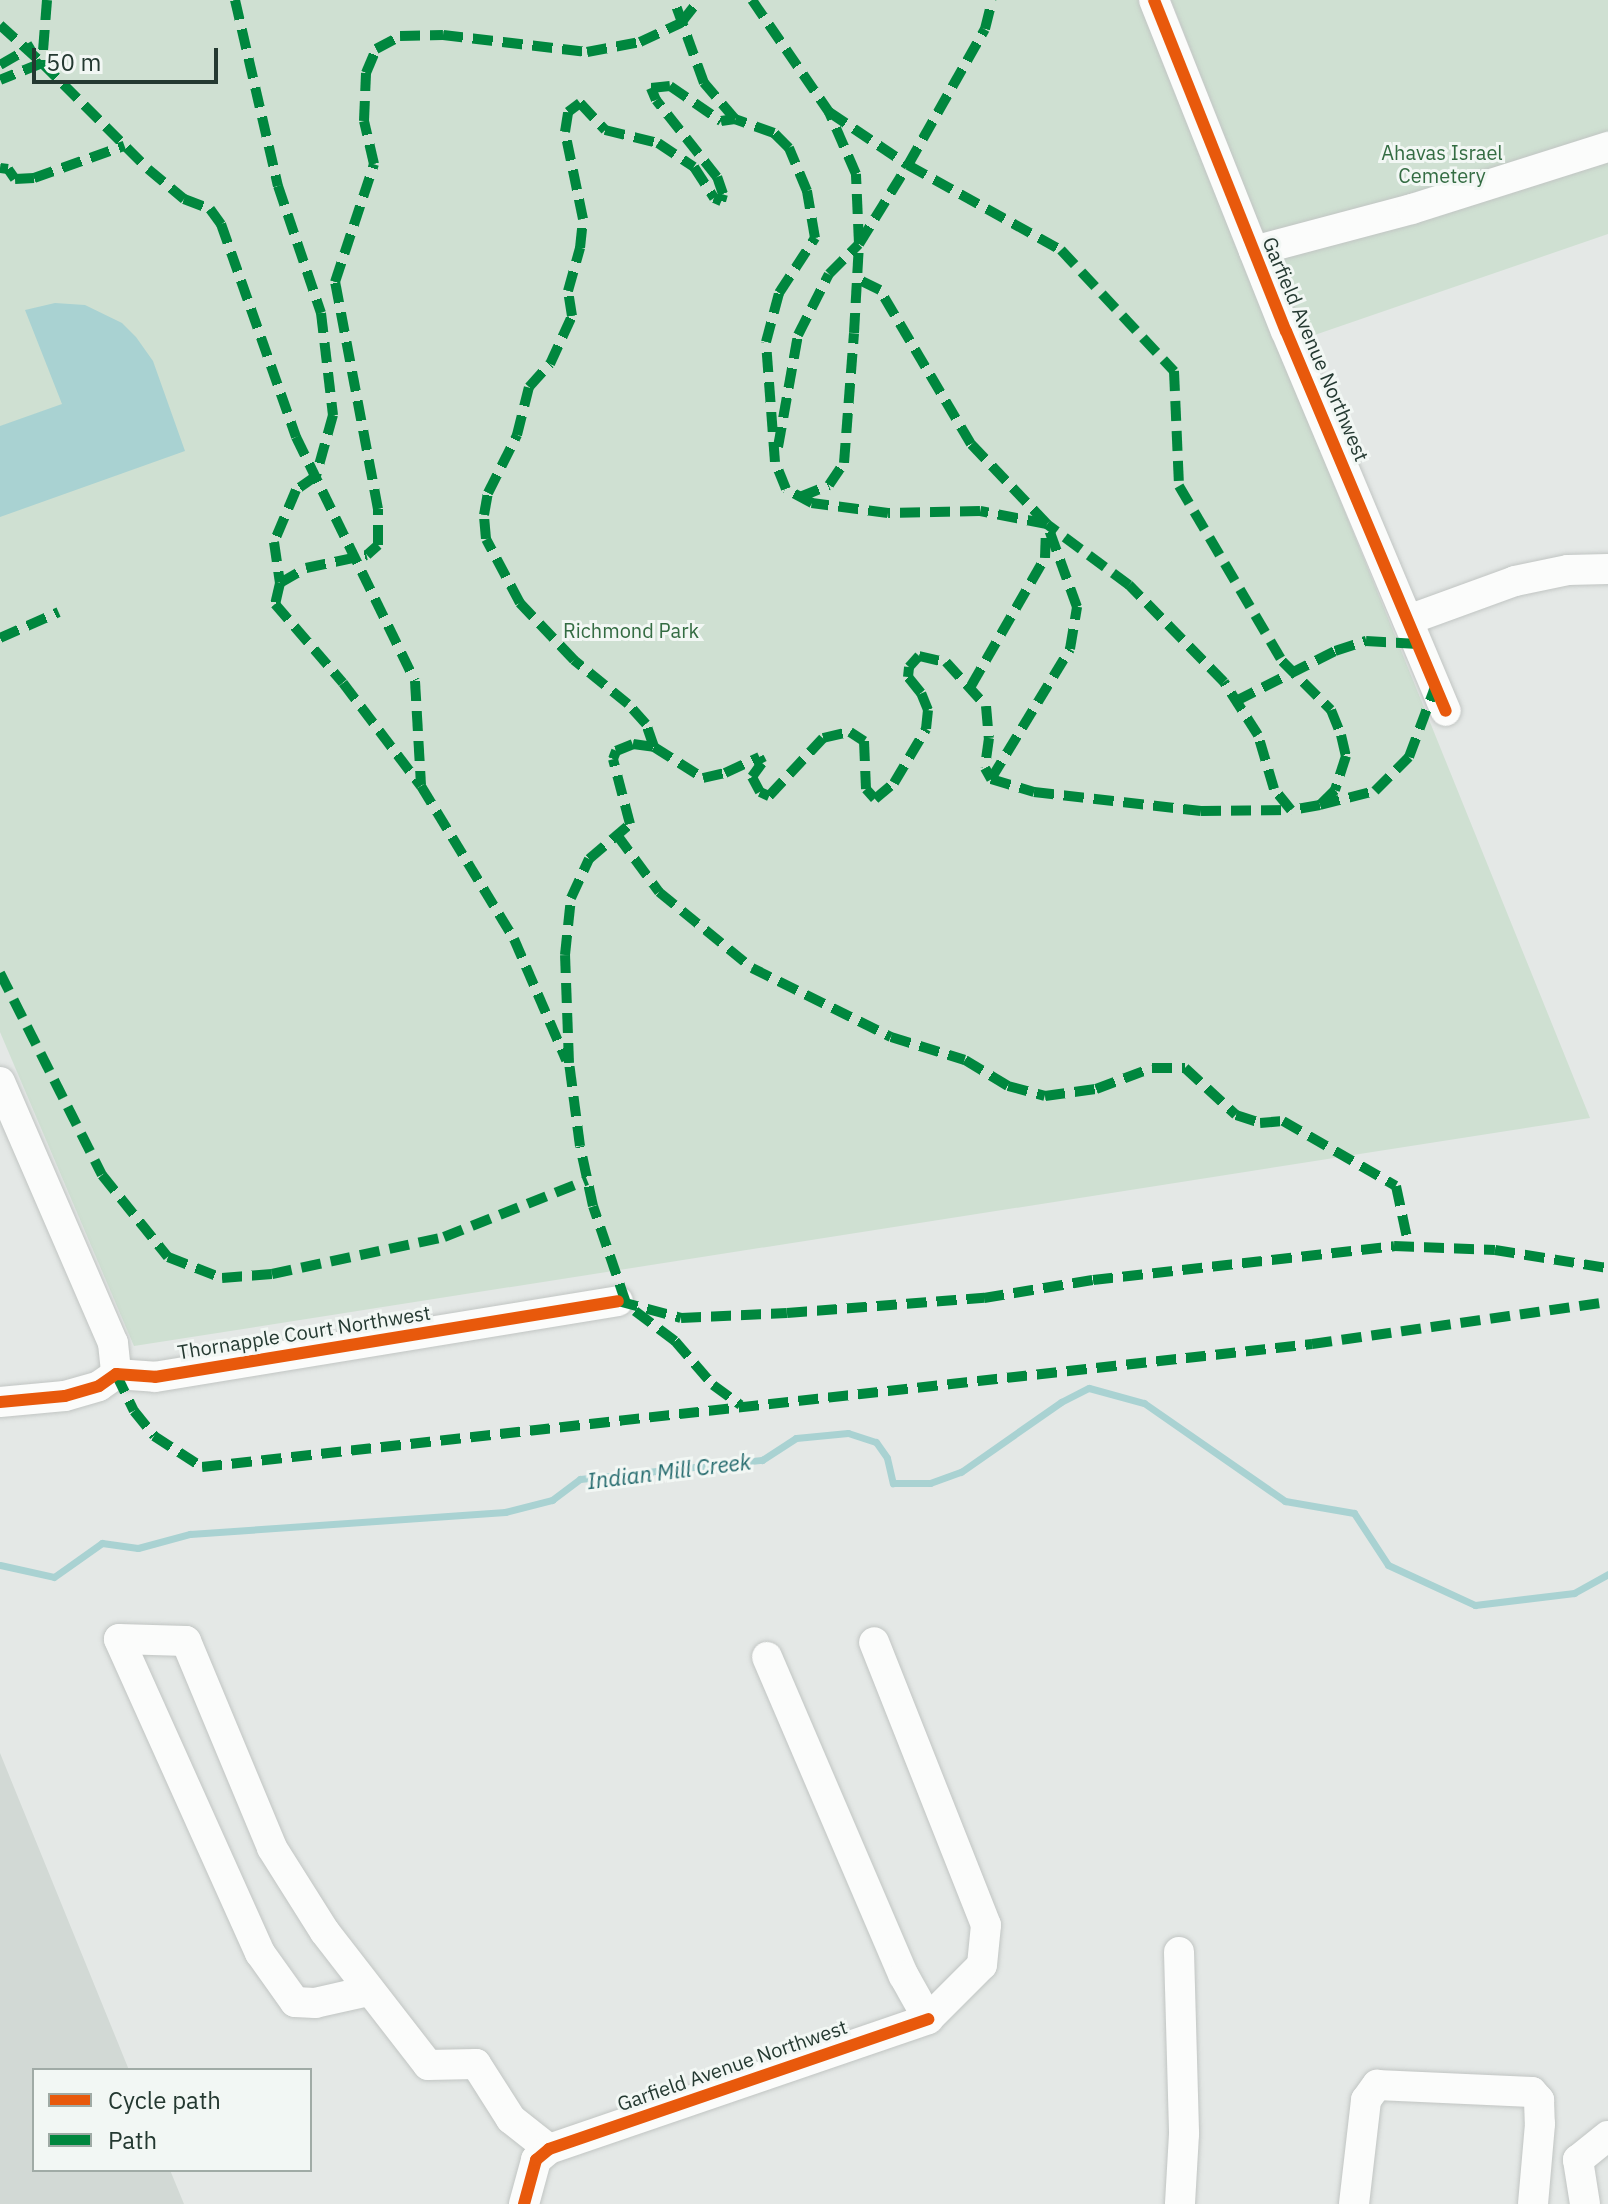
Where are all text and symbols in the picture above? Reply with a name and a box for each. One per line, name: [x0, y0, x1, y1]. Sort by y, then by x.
scale bar: [36, 32, 222, 82]
text: 50 m: [46, 46, 101, 78]
park label: Ahavas Israel Cemetery: [1381, 140, 1503, 187]
street label: Garfield Avenue Northwest: [1258, 233, 1374, 465]
park label: Richmond Park: [563, 618, 699, 642]
street label: Thornapple Court Northwest: [176, 1300, 432, 1364]
water label: Indian Mill Creek: [586, 1448, 752, 1494]
street label: Garfield Avenue Northwest: [614, 2014, 850, 2116]
legend: [32, 2068, 312, 2172]
text: Cycle path: [108, 2084, 221, 2116]
text: Path: [108, 2124, 157, 2156]

